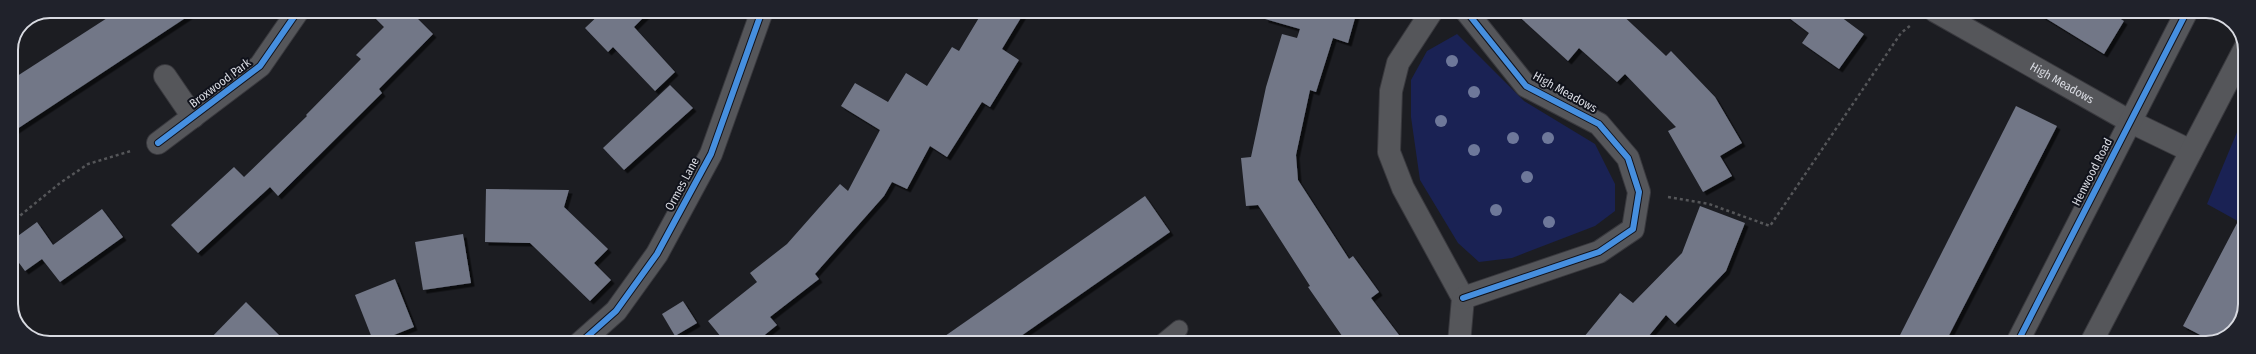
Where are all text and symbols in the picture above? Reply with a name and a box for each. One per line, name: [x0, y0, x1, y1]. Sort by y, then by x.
street label: Broxwood Park: [187, 55, 254, 111]
street label: High Meadows: [2028, 59, 2096, 107]
street label: High Meadows: [1531, 69, 1599, 115]
street label: Henwood Road: [2069, 136, 2115, 208]
street label: Ormes Lane: [662, 155, 702, 213]

